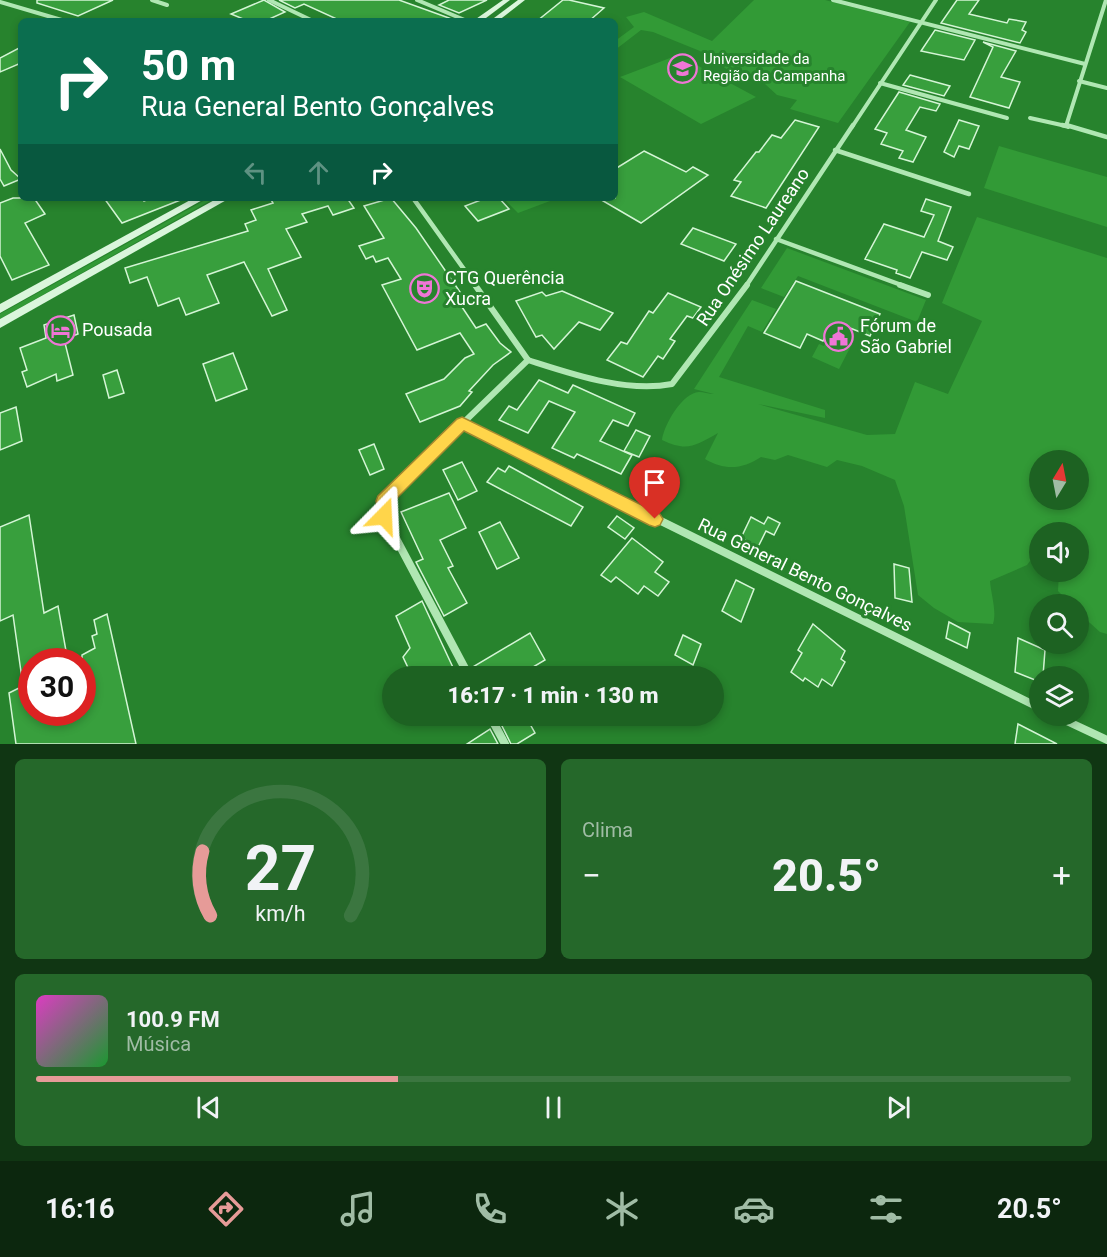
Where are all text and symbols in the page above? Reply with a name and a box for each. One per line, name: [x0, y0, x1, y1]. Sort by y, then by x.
text: 50 m: [141, 41, 236, 90]
icon: right: [42, 42, 120, 120]
place label: Universidade da Região da Campanha: [703, 50, 845, 85]
school or university icon: Universidade da Região da Campanha: [666, 52, 698, 84]
text: Rua General Bento Gonçalves: [141, 91, 494, 123]
icon: left: [239, 156, 272, 189]
icon: ahead: [302, 156, 335, 189]
icon: right: [365, 156, 398, 189]
street label: Rua Onésimo Laureano: [692, 164, 813, 330]
place label: CTG Querência Xucra: [445, 267, 565, 309]
theatre icon: CTG Querência Xucra: [408, 272, 440, 304]
hotel icon: Pousada: [45, 314, 77, 346]
place label: Fórum de São Gabriel: [860, 315, 952, 357]
place label: Pousada: [82, 319, 152, 340]
public building icon: Fórum de São Gabriel: [823, 320, 855, 352]
north arrow: [1029, 450, 1089, 510]
map controls: [1029, 450, 1089, 726]
pin: [629, 457, 680, 519]
icon: arrive: [638, 466, 671, 499]
position arrow: [352, 484, 416, 548]
street label: Rua General Bento Gonçalves: [695, 513, 916, 636]
button: sound: [1029, 522, 1089, 582]
button: search: [1029, 594, 1089, 654]
speed limit sign: 30: [18, 648, 96, 726]
button: layers: [1029, 666, 1089, 726]
text: 16:17 · 1 min · 130 m: [448, 683, 658, 708]
text: Clima: [582, 818, 633, 842]
text: 27: [245, 832, 316, 905]
text: 20.5°: [772, 849, 881, 902]
text: −: [582, 856, 601, 895]
text: +: [1052, 856, 1071, 895]
text: km/h: [255, 901, 306, 926]
text: 100.9 FM: [126, 1007, 220, 1032]
text: Música: [126, 1032, 191, 1056]
icon: previous: [192, 1091, 225, 1124]
icon: pause: [537, 1091, 570, 1124]
icon: next: [882, 1091, 915, 1124]
icon: directions: [205, 1188, 247, 1230]
icon: music: [337, 1188, 379, 1230]
icon: phone: [469, 1188, 511, 1230]
icon: climate: [601, 1188, 643, 1230]
icon: car: [733, 1188, 775, 1230]
icon: filters: [865, 1188, 907, 1230]
text: 16:16: [45, 1193, 115, 1225]
text: 20.5°: [997, 1193, 1062, 1225]

